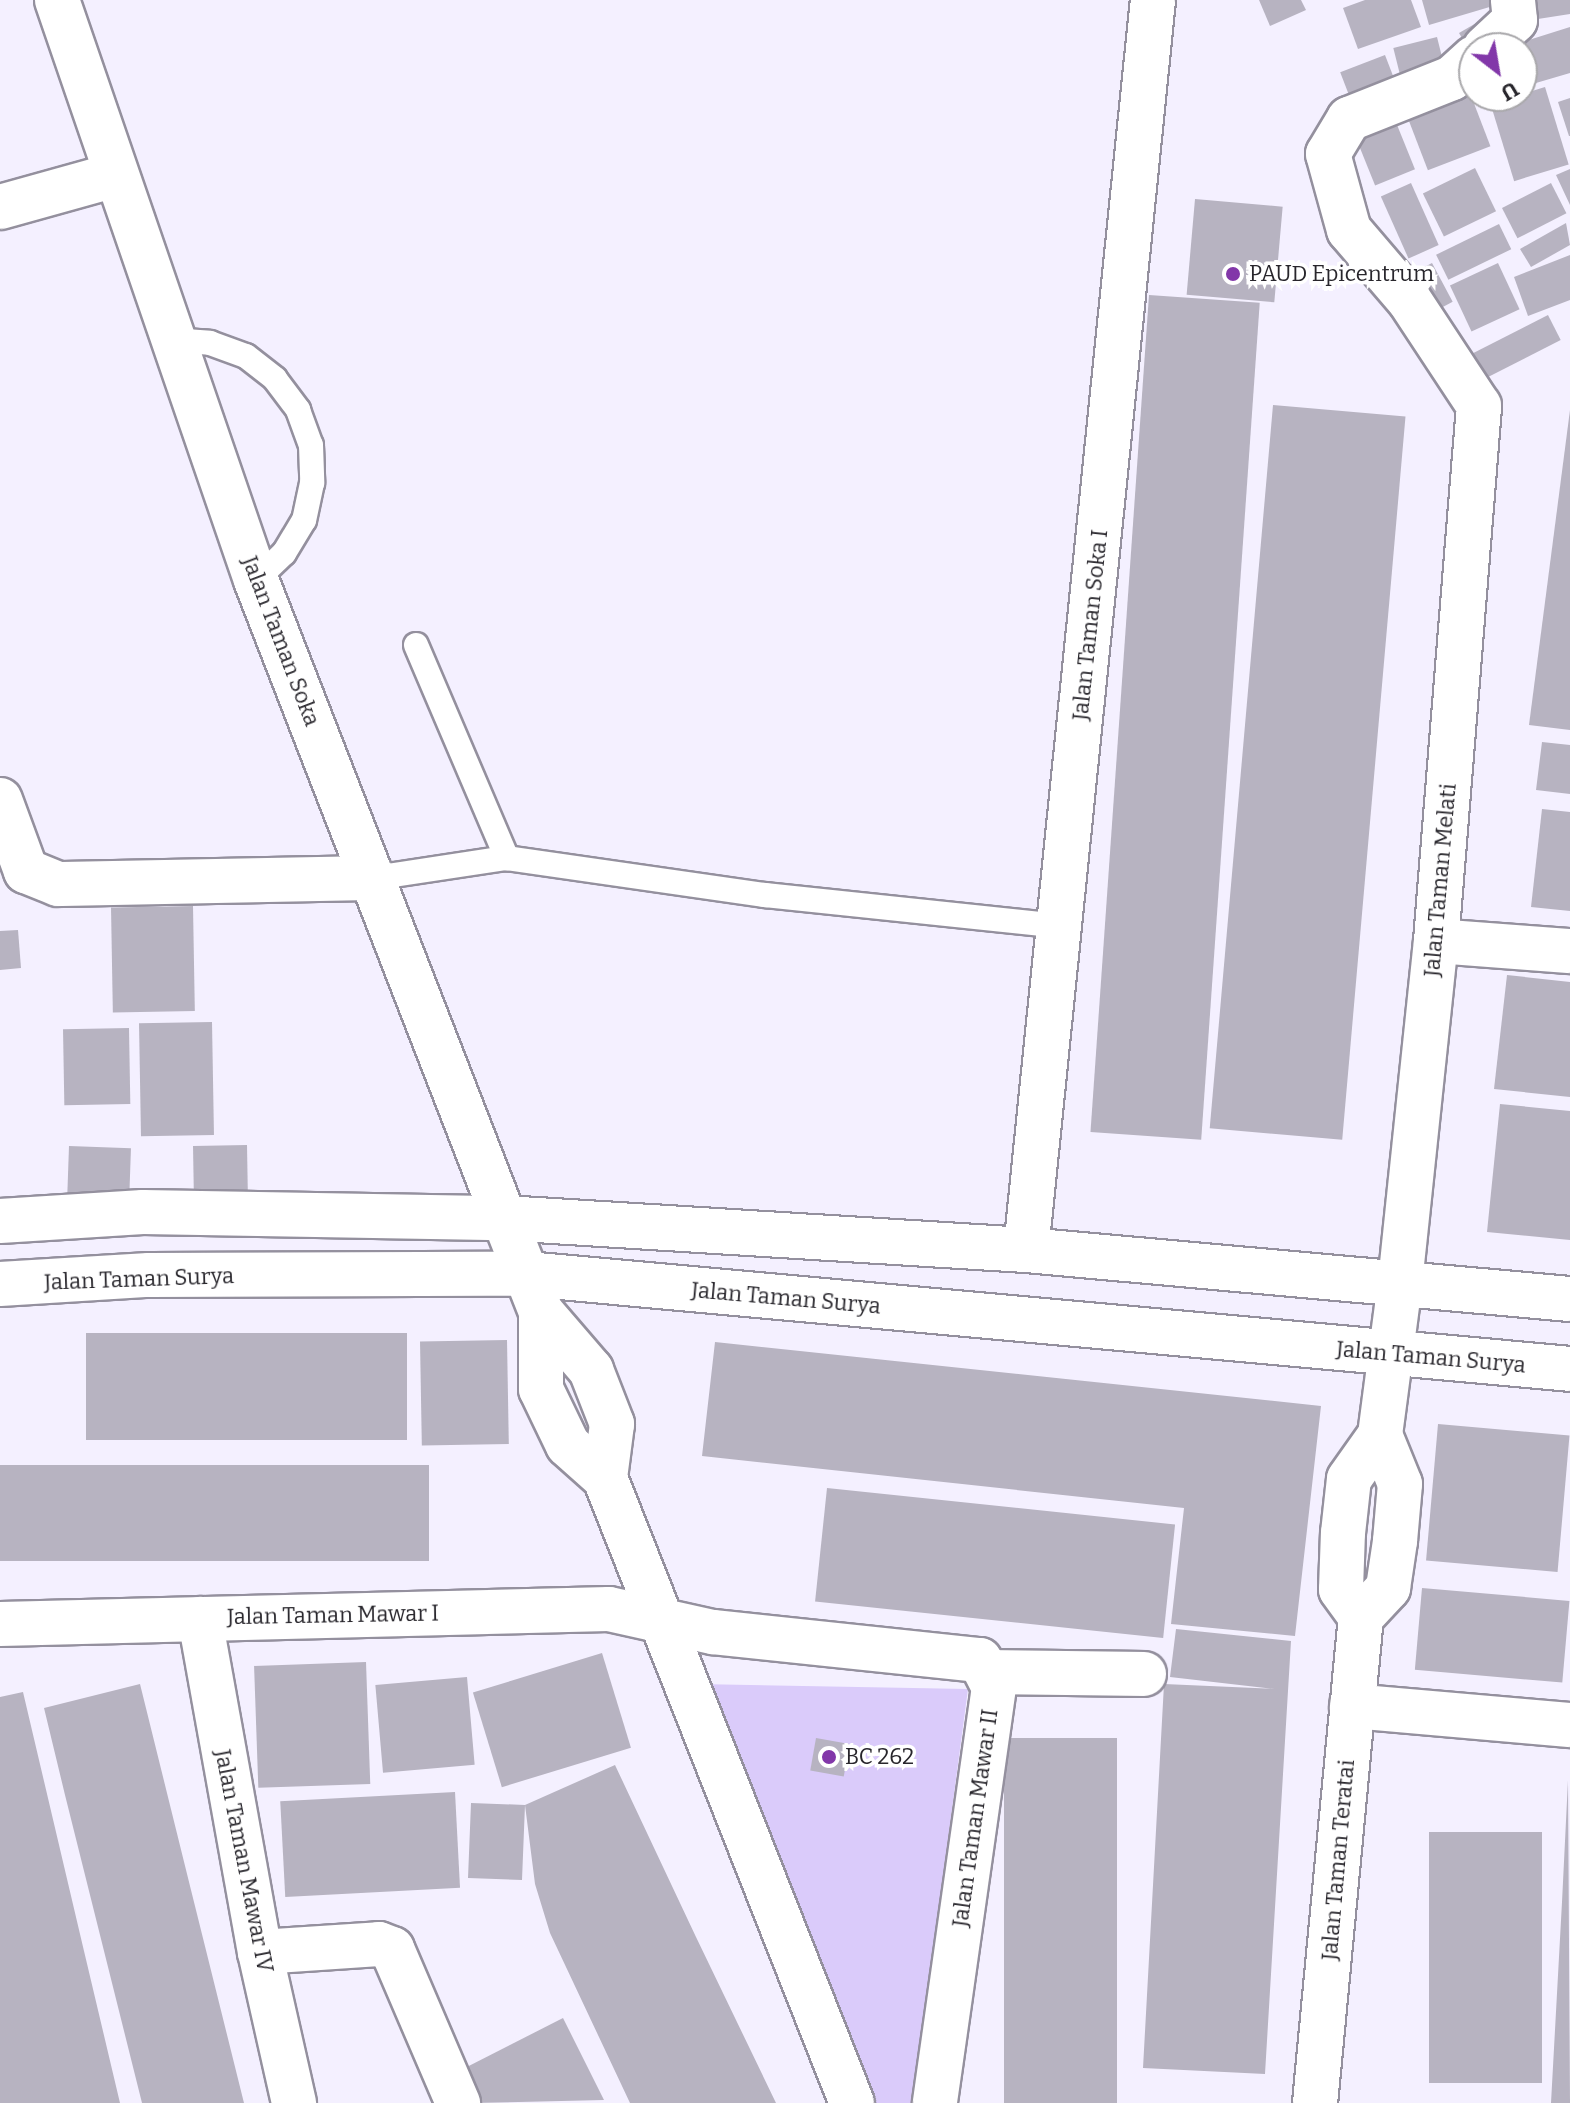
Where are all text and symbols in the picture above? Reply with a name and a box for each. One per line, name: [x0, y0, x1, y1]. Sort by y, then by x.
north arrow: [1458, 32, 1538, 112]
text: U: [1496, 76, 1524, 107]
place label: PAUD Epicentrum: [1249, 261, 1434, 287]
marker: PAUD Epicentrum: [1224, 265, 1242, 283]
street label: Jalan Taman Soka I: [1067, 528, 1113, 722]
street label: Jalan Taman Soka: [236, 552, 326, 730]
street label: Jalan Taman Melati: [1418, 782, 1462, 978]
street label: Jalan Taman Surya: [44, 1262, 234, 1296]
street label: Jalan Taman Surya: [690, 1277, 882, 1319]
street label: Jalan Taman Surya: [1335, 1336, 1527, 1378]
street label: Jalan Taman Mawar I: [227, 1600, 439, 1630]
street label: Jalan Taman Mawar II: [947, 1707, 1003, 1929]
place label: BC 262: [845, 1744, 914, 1770]
street label: Jalan Taman Mawar IV: [209, 1747, 279, 1975]
marker: BC 262: [820, 1748, 838, 1766]
street label: Jalan Taman Teratai: [1316, 1759, 1360, 1961]

